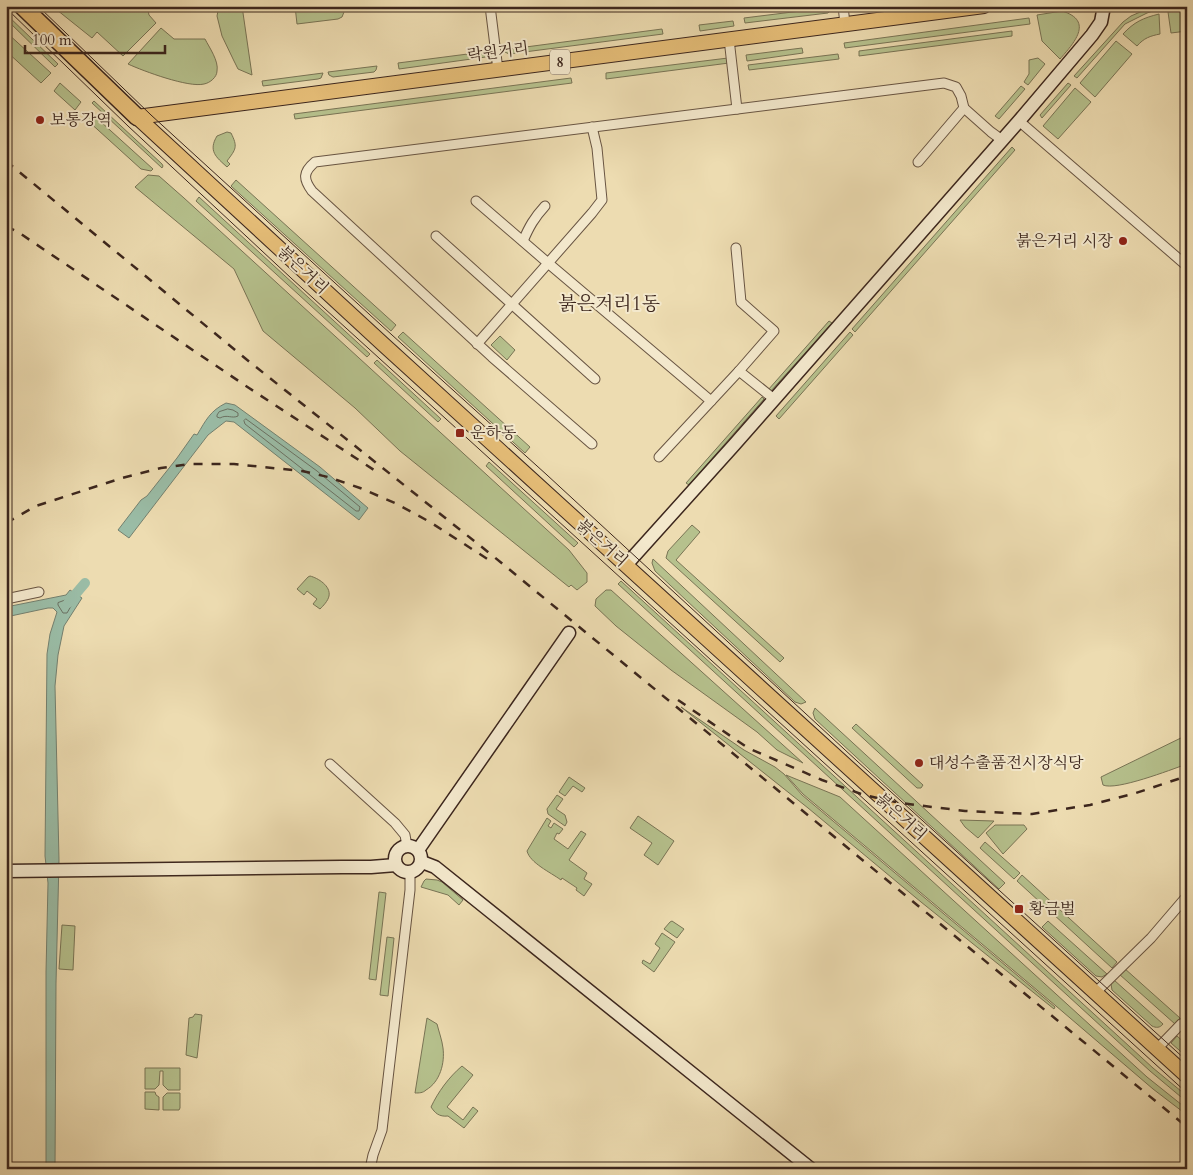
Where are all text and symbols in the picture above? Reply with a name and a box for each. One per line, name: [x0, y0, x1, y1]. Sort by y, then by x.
scale bar: [25, 22, 165, 54]
text: 100 m: [32, 30, 72, 50]
street label: 락원거리: [466, 37, 530, 67]
road number: 8: [550, 50, 570, 74]
place label: 보통강역: [50, 109, 112, 131]
marker: 보통강역: [34, 114, 46, 126]
place label: 붉은거리 시장: [1016, 230, 1114, 252]
marker: 붉은거리 시장: [1117, 235, 1129, 247]
street label: 붉은거리: [273, 241, 333, 299]
district label: 붉은거리1동: [558, 291, 660, 317]
place label: 운하동: [470, 422, 517, 444]
marker: 운하동: [454, 427, 466, 439]
street label: 붉은거리: [572, 514, 632, 572]
place label: 대성수출품전시장식당: [929, 752, 1084, 774]
marker: 대성수출품전시장식당: [913, 757, 925, 769]
street label: 붉은거리: [871, 788, 931, 846]
place label: 황금벌: [1029, 898, 1075, 920]
marker: 황금벌: [1013, 903, 1025, 915]

